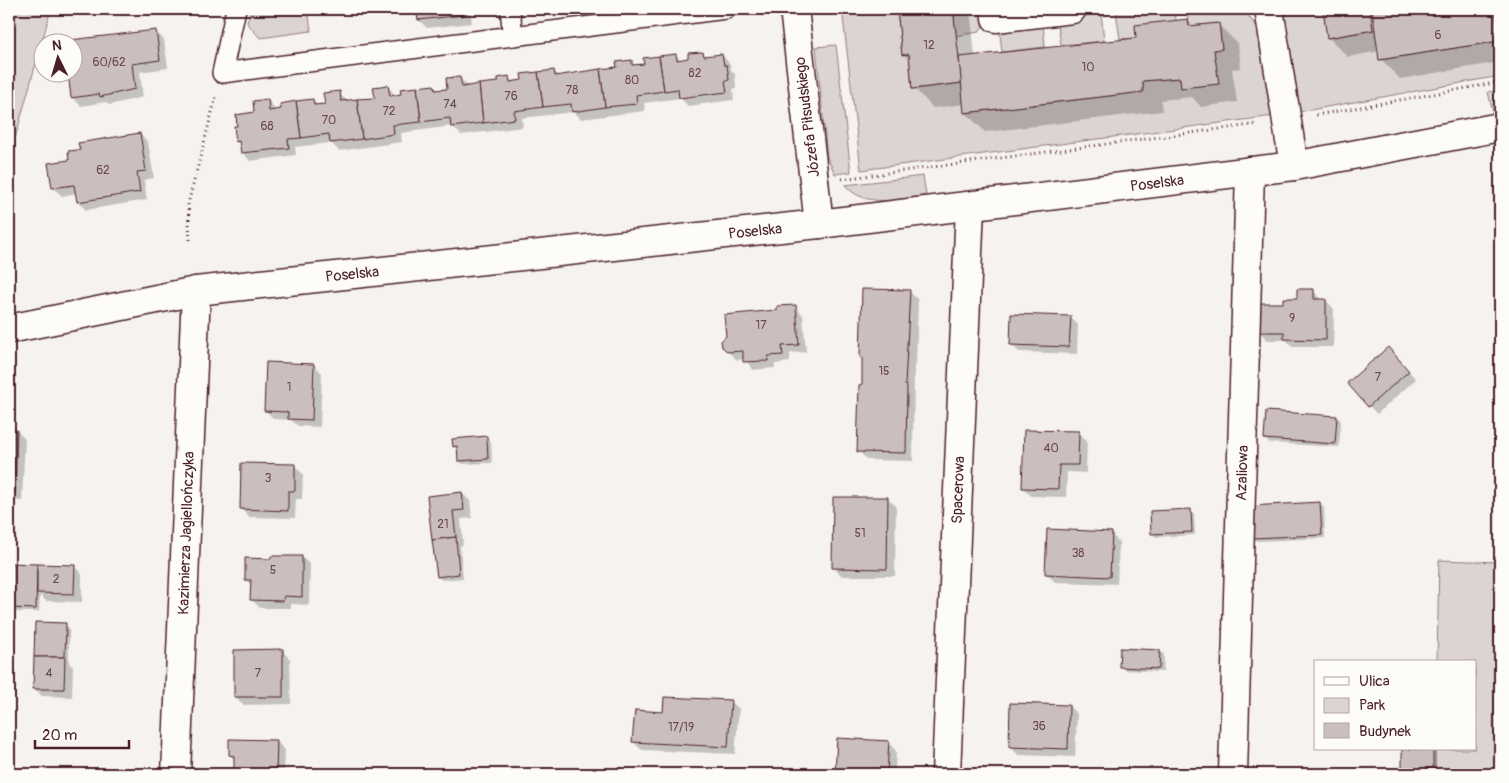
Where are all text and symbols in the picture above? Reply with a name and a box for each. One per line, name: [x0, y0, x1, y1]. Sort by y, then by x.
house number: 6: [1435, 28, 1442, 43]
north arrow: [32, 32, 82, 82]
text: N: [51, 37, 62, 54]
house number: 12: [923, 38, 935, 53]
house number: 60/62: [92, 55, 126, 70]
street label: Józefa Piłsudskiego: [791, 56, 824, 178]
house number: 10: [1082, 60, 1094, 75]
house number: 82: [689, 66, 702, 81]
house number: 80: [625, 73, 639, 88]
house number: 78: [566, 83, 578, 98]
house number: 76: [504, 89, 518, 104]
house number: 74: [443, 97, 457, 112]
house number: 72: [382, 104, 396, 119]
house number: 70: [322, 113, 336, 128]
house number: 68: [260, 119, 274, 134]
house number: 62: [96, 163, 110, 178]
street label: Poselska: [1129, 171, 1185, 196]
street label: Poselska: [727, 219, 783, 244]
street label: Poselska: [324, 262, 380, 287]
house number: 9: [1289, 311, 1295, 326]
house number: 17: [755, 318, 767, 333]
house number: 15: [878, 364, 890, 379]
house number: 7: [1375, 370, 1382, 385]
house number: 1: [287, 380, 291, 395]
house number: 40: [1043, 441, 1059, 456]
street label: Azaliowa: [1232, 445, 1253, 501]
street label: Kazimierza Jagiellończyka: [174, 451, 199, 615]
street label: Spacerowa: [948, 456, 969, 524]
house number: 3: [265, 471, 272, 486]
house number: 21: [437, 517, 449, 532]
house number: 51: [854, 526, 866, 541]
house number: 38: [1072, 546, 1084, 561]
house number: 5: [270, 563, 276, 578]
house number: 2: [53, 572, 60, 587]
legend: [1314, 660, 1476, 750]
house number: 4: [46, 666, 53, 681]
house number: 7: [255, 666, 262, 681]
text: Ulica: [1359, 672, 1390, 691]
text: Park: [1359, 696, 1386, 715]
scale bar: [35, 718, 129, 750]
house number: 36: [1032, 719, 1046, 734]
house number: 17/19: [668, 720, 694, 735]
text: Budynek: [1359, 722, 1412, 741]
text: 20 m: [42, 726, 77, 745]

